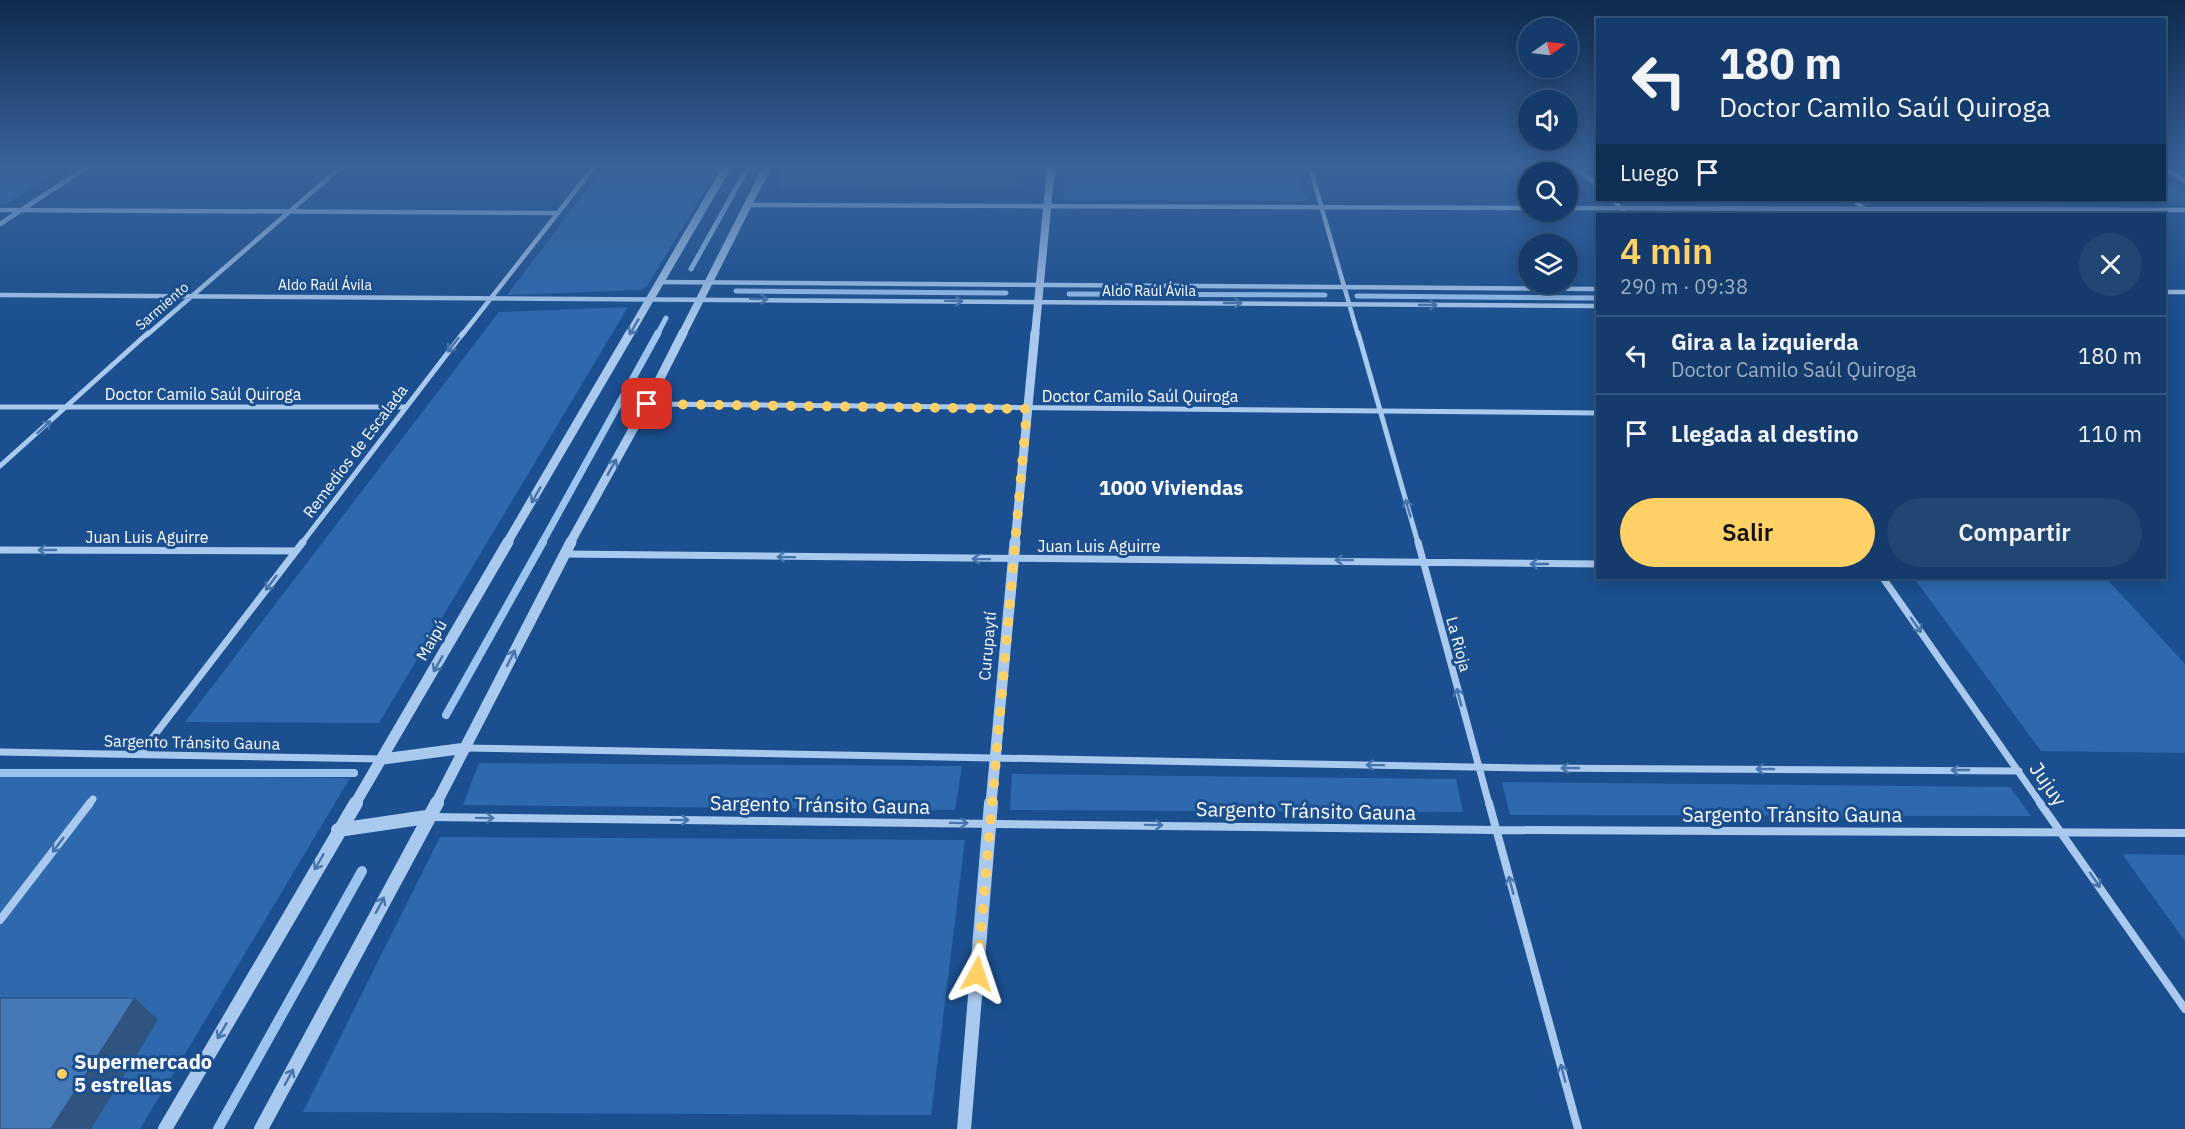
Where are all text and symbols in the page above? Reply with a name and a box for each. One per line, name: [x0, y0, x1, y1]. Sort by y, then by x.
north arrow: [1518, 18, 1578, 78]
map controls: [1518, 18, 1578, 294]
text: 180 m: [1719, 36, 1842, 91]
icon: left: [1620, 42, 1698, 120]
text: Doctor Camilo Saúl Quiroga: [1719, 89, 2051, 124]
button: sound: [1518, 90, 1578, 150]
icon: arrive: [1691, 156, 1724, 189]
text: Luego: [1620, 158, 1679, 187]
button: search: [1518, 162, 1578, 222]
text: 4 min: [1620, 227, 1713, 274]
button: close: [2079, 233, 2142, 296]
button: layers: [1518, 234, 1578, 294]
text: 290 m · 09:38: [1620, 273, 1748, 300]
street label: Aldo Raúl Ávila: [278, 275, 372, 294]
street label: Sarmiento: [132, 278, 192, 334]
street label: Aldo Raúl Ávila: [1102, 281, 1196, 300]
one-way arrow: [749, 293, 769, 305]
one-way arrow: [944, 295, 964, 307]
one-way arrow: [1223, 297, 1243, 309]
one-way arrow: [1418, 299, 1438, 311]
one-way arrow: [628, 318, 640, 335]
text: Gira a la izquierda: [1671, 327, 1859, 356]
one-way arrow: [447, 337, 460, 353]
icon: left: [1620, 339, 1653, 372]
text: 180 m: [2078, 341, 2142, 370]
text: Doctor Camilo Saúl Quiroga: [1671, 356, 1917, 383]
pin: [621, 378, 672, 429]
street label: Remedios de Escalada: [298, 380, 412, 522]
street label: Doctor Camilo Saúl Quiroga: [105, 384, 302, 404]
street label: Doctor Camilo Saúl Quiroga: [1042, 386, 1239, 406]
icon: arrive: [630, 387, 663, 420]
icon: arrive: [1620, 417, 1653, 450]
text: Llegada al destino: [1671, 419, 1859, 448]
text: 110 m: [2078, 419, 2142, 448]
one-way arrow: [36, 420, 51, 434]
one-way arrow: [606, 459, 618, 476]
district label: 1000 Viviendas: [1099, 474, 1243, 501]
one-way arrow: [530, 486, 542, 503]
button: Salir: [1620, 498, 1875, 567]
button: Compartir: [1887, 498, 2142, 567]
one-way arrow: [1402, 499, 1413, 518]
street label: Juan Luis Aguirre: [85, 527, 209, 547]
street label: Juan Luis Aguirre: [1037, 536, 1161, 556]
one-way arrow: [38, 544, 58, 556]
one-way arrow: [777, 551, 797, 563]
one-way arrow: [972, 553, 992, 565]
one-way arrow: [1335, 554, 1355, 566]
one-way arrow: [1530, 558, 1550, 570]
one-way arrow: [264, 575, 277, 591]
street label: Curupaytí: [974, 611, 1000, 681]
street label: La Rioja: [1442, 614, 1476, 674]
street label: Maipú: [411, 616, 451, 664]
one-way arrow: [1910, 617, 1922, 633]
one-way arrow: [506, 650, 518, 668]
one-way arrow: [432, 655, 444, 672]
one-way arrow: [1453, 687, 1464, 706]
street label: Sargento Tránsito Gauna: [104, 730, 281, 754]
street label: Jujuy: [2024, 756, 2073, 811]
one-way arrow: [1366, 760, 1386, 771]
one-way arrow: [1561, 762, 1581, 774]
one-way arrow: [1756, 763, 1776, 775]
one-way arrow: [1951, 764, 1971, 776]
street label: Sargento Tránsito Gauna: [710, 789, 931, 820]
street label: Sargento Tránsito Gauna: [1196, 795, 1417, 826]
street label: Sargento Tránsito Gauna: [1682, 801, 1902, 828]
one-way arrow: [475, 812, 495, 824]
one-way arrow: [670, 814, 690, 826]
one-way arrow: [949, 817, 969, 829]
one-way arrow: [1144, 819, 1164, 831]
one-way arrow: [51, 837, 64, 853]
one-way arrow: [313, 853, 325, 870]
one-way arrow: [2089, 872, 2101, 888]
one-way arrow: [1505, 875, 1516, 894]
one-way arrow: [374, 897, 386, 914]
position arrow: [945, 942, 1009, 1006]
one-way arrow: [216, 1022, 228, 1039]
place label: Supermercado 5 estrellas: [74, 1048, 212, 1098]
one-way arrow: [1556, 1063, 1568, 1082]
marker: Supermercado 5 estrellas: [55, 1067, 69, 1081]
one-way arrow: [283, 1069, 295, 1087]

